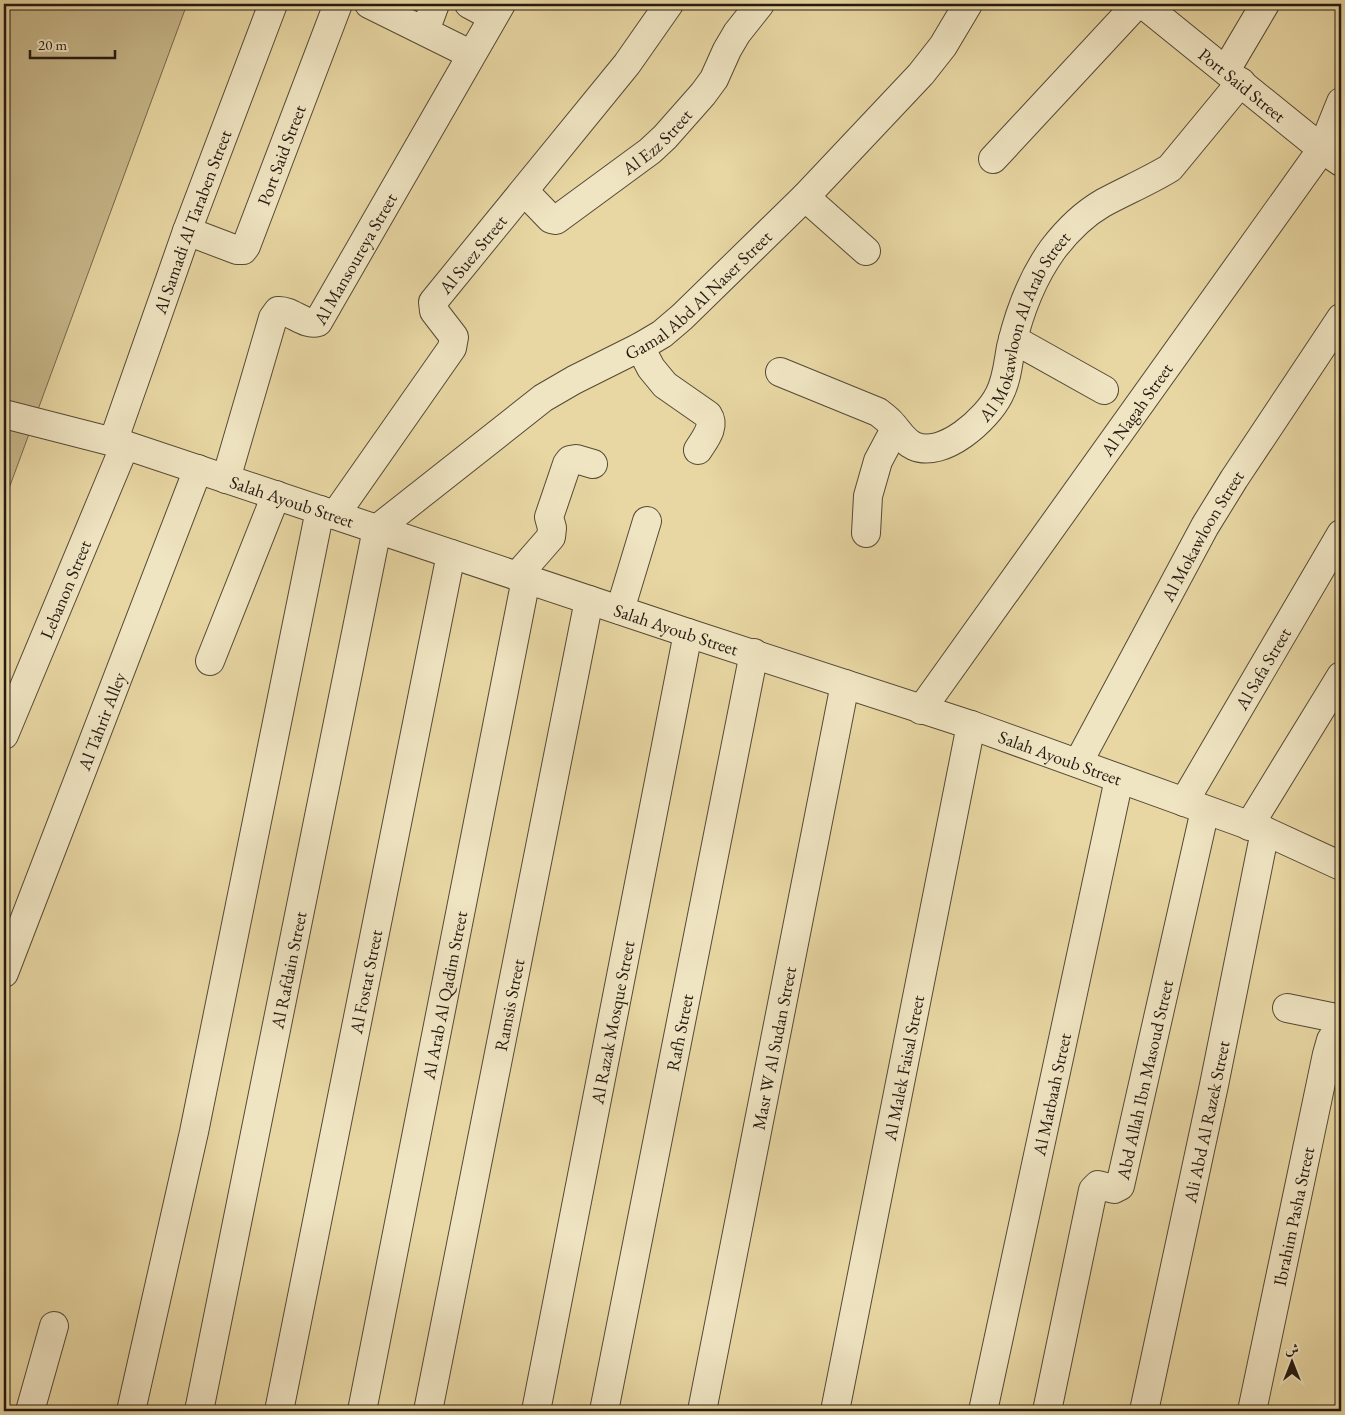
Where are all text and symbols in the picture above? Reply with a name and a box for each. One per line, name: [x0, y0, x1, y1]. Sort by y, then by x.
scale bar: [30, 28, 115, 60]
text: 20 m: [38, 35, 67, 54]
street label: Port Said Street: [1194, 42, 1291, 127]
street label: Port Said Street: [251, 101, 310, 208]
street label: Al Ezz Street: [616, 103, 697, 180]
street label: Al Samadi Al Taraben Street: [147, 126, 236, 318]
street label: Al Mansoureya Street: [307, 188, 402, 329]
street label: Al Suez Street: [433, 209, 511, 299]
street label: Gamal Abd Al Naser Street: [621, 225, 776, 364]
street label: Al Mokawloon Al Arab Street: [972, 226, 1075, 427]
street label: Al Nagah Street: [1094, 358, 1178, 461]
street label: Al Mokawloon Street: [1155, 465, 1249, 606]
street label: Salah Ayoub Street: [227, 469, 357, 532]
street label: Lebanon Street: [34, 536, 96, 642]
street label: Salah Ayoub Street: [611, 598, 742, 660]
street label: Al Safa Street: [1229, 623, 1296, 714]
street label: Al Tahrir Alley: [71, 669, 130, 774]
street label: Salah Ayoub Street: [996, 724, 1125, 790]
street label: Al Rafdain Street: [265, 909, 311, 1032]
street label: Al Arab Al Qadim Street: [416, 909, 472, 1082]
street label: Al Fostat Street: [343, 927, 387, 1037]
street label: Al Razak Mosque Street: [585, 938, 639, 1107]
street label: Ramsis Street: [488, 957, 529, 1053]
street label: Masr W Al Sudan Street: [746, 964, 801, 1132]
street label: Abd Allah Ibn Masoud Street: [1110, 977, 1178, 1183]
street label: Rafh Street: [660, 991, 698, 1073]
street label: Al Malek Faisal Street: [877, 993, 929, 1143]
street label: Al Matbaah Street: [1027, 1030, 1076, 1159]
street label: Ali Abd Al Razek Street: [1177, 1038, 1234, 1206]
street label: Ibrahim Pasha Street: [1267, 1144, 1319, 1288]
north arrow: [1268, 1338, 1318, 1388]
text: ش: [1285, 1340, 1299, 1358]

